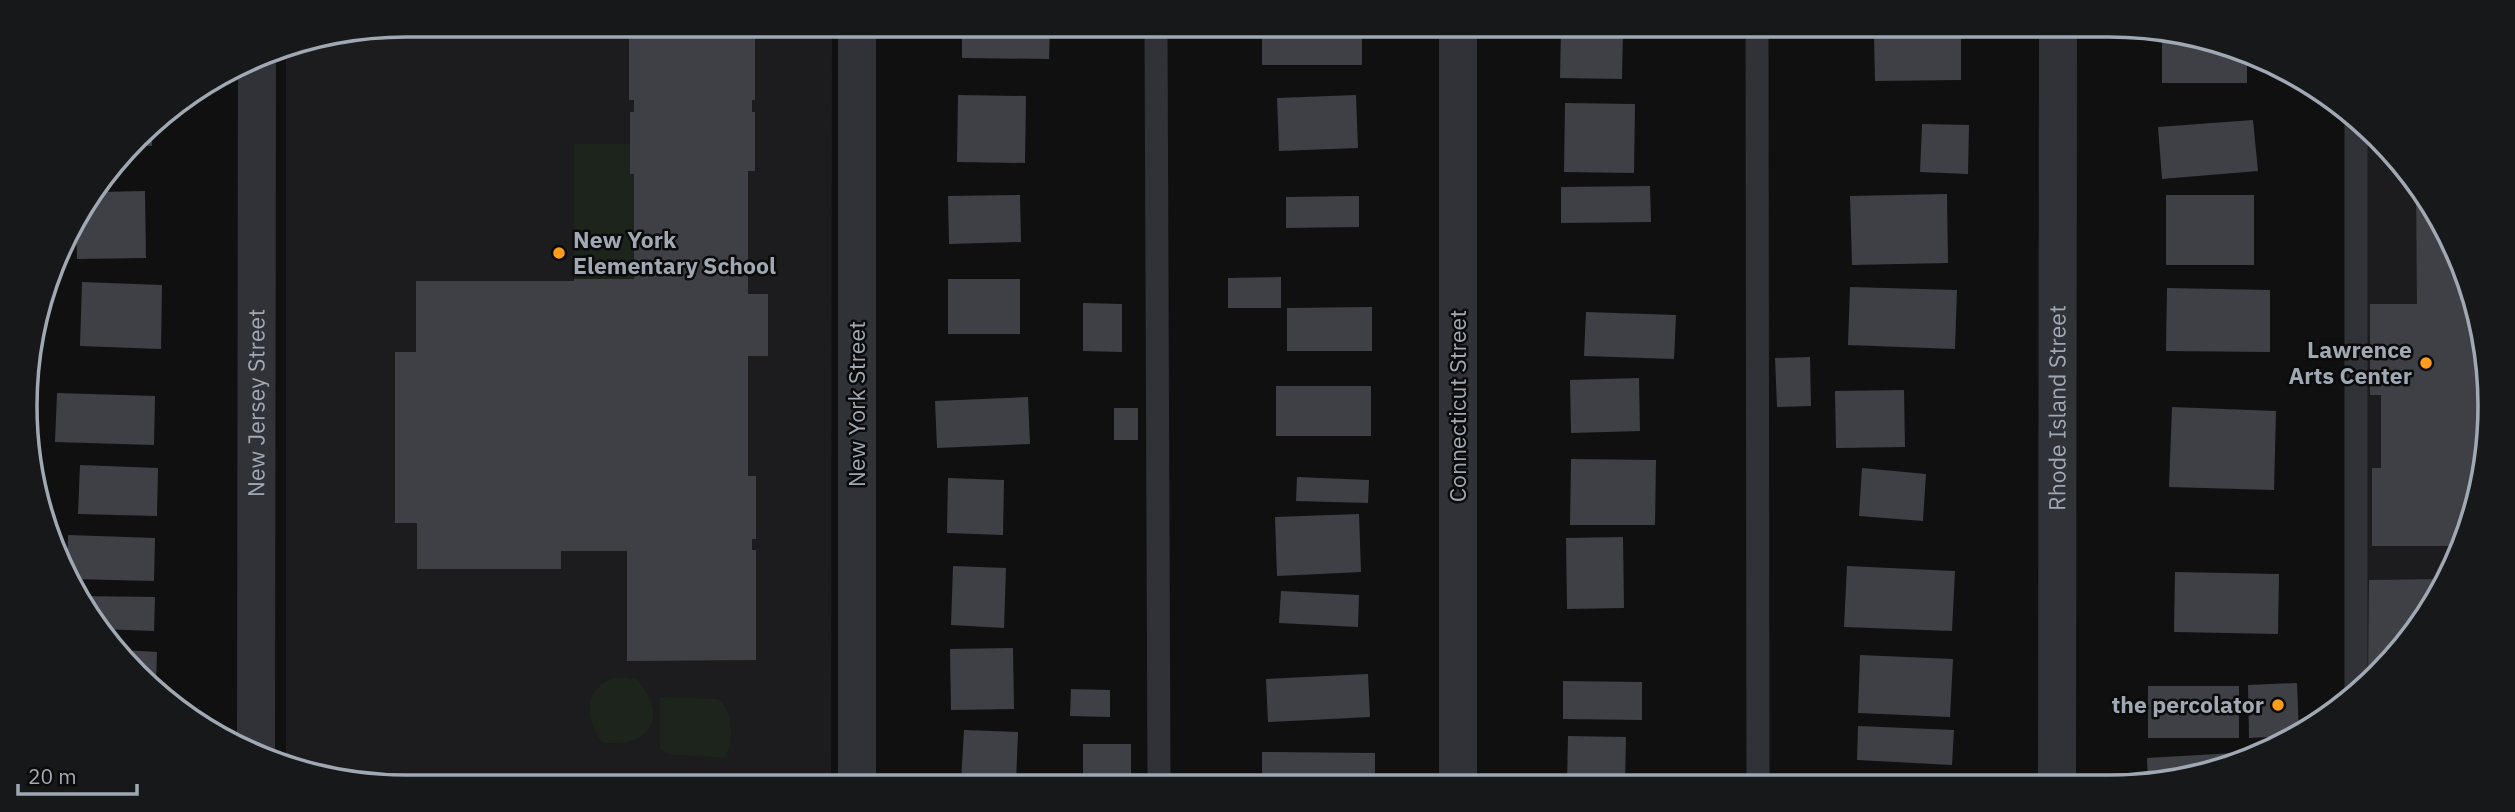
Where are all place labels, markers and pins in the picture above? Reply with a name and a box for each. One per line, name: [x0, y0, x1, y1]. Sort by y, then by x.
place label: New York Elementary School: [573, 224, 776, 280]
marker: New York Elementary School: [551, 245, 567, 261]
place label: Lawrence Arts Center: [2288, 334, 2412, 390]
marker: Lawrence Arts Center: [2418, 355, 2434, 371]
place label: the percolator: [2111, 689, 2264, 719]
marker: the percolator: [2270, 697, 2286, 713]

